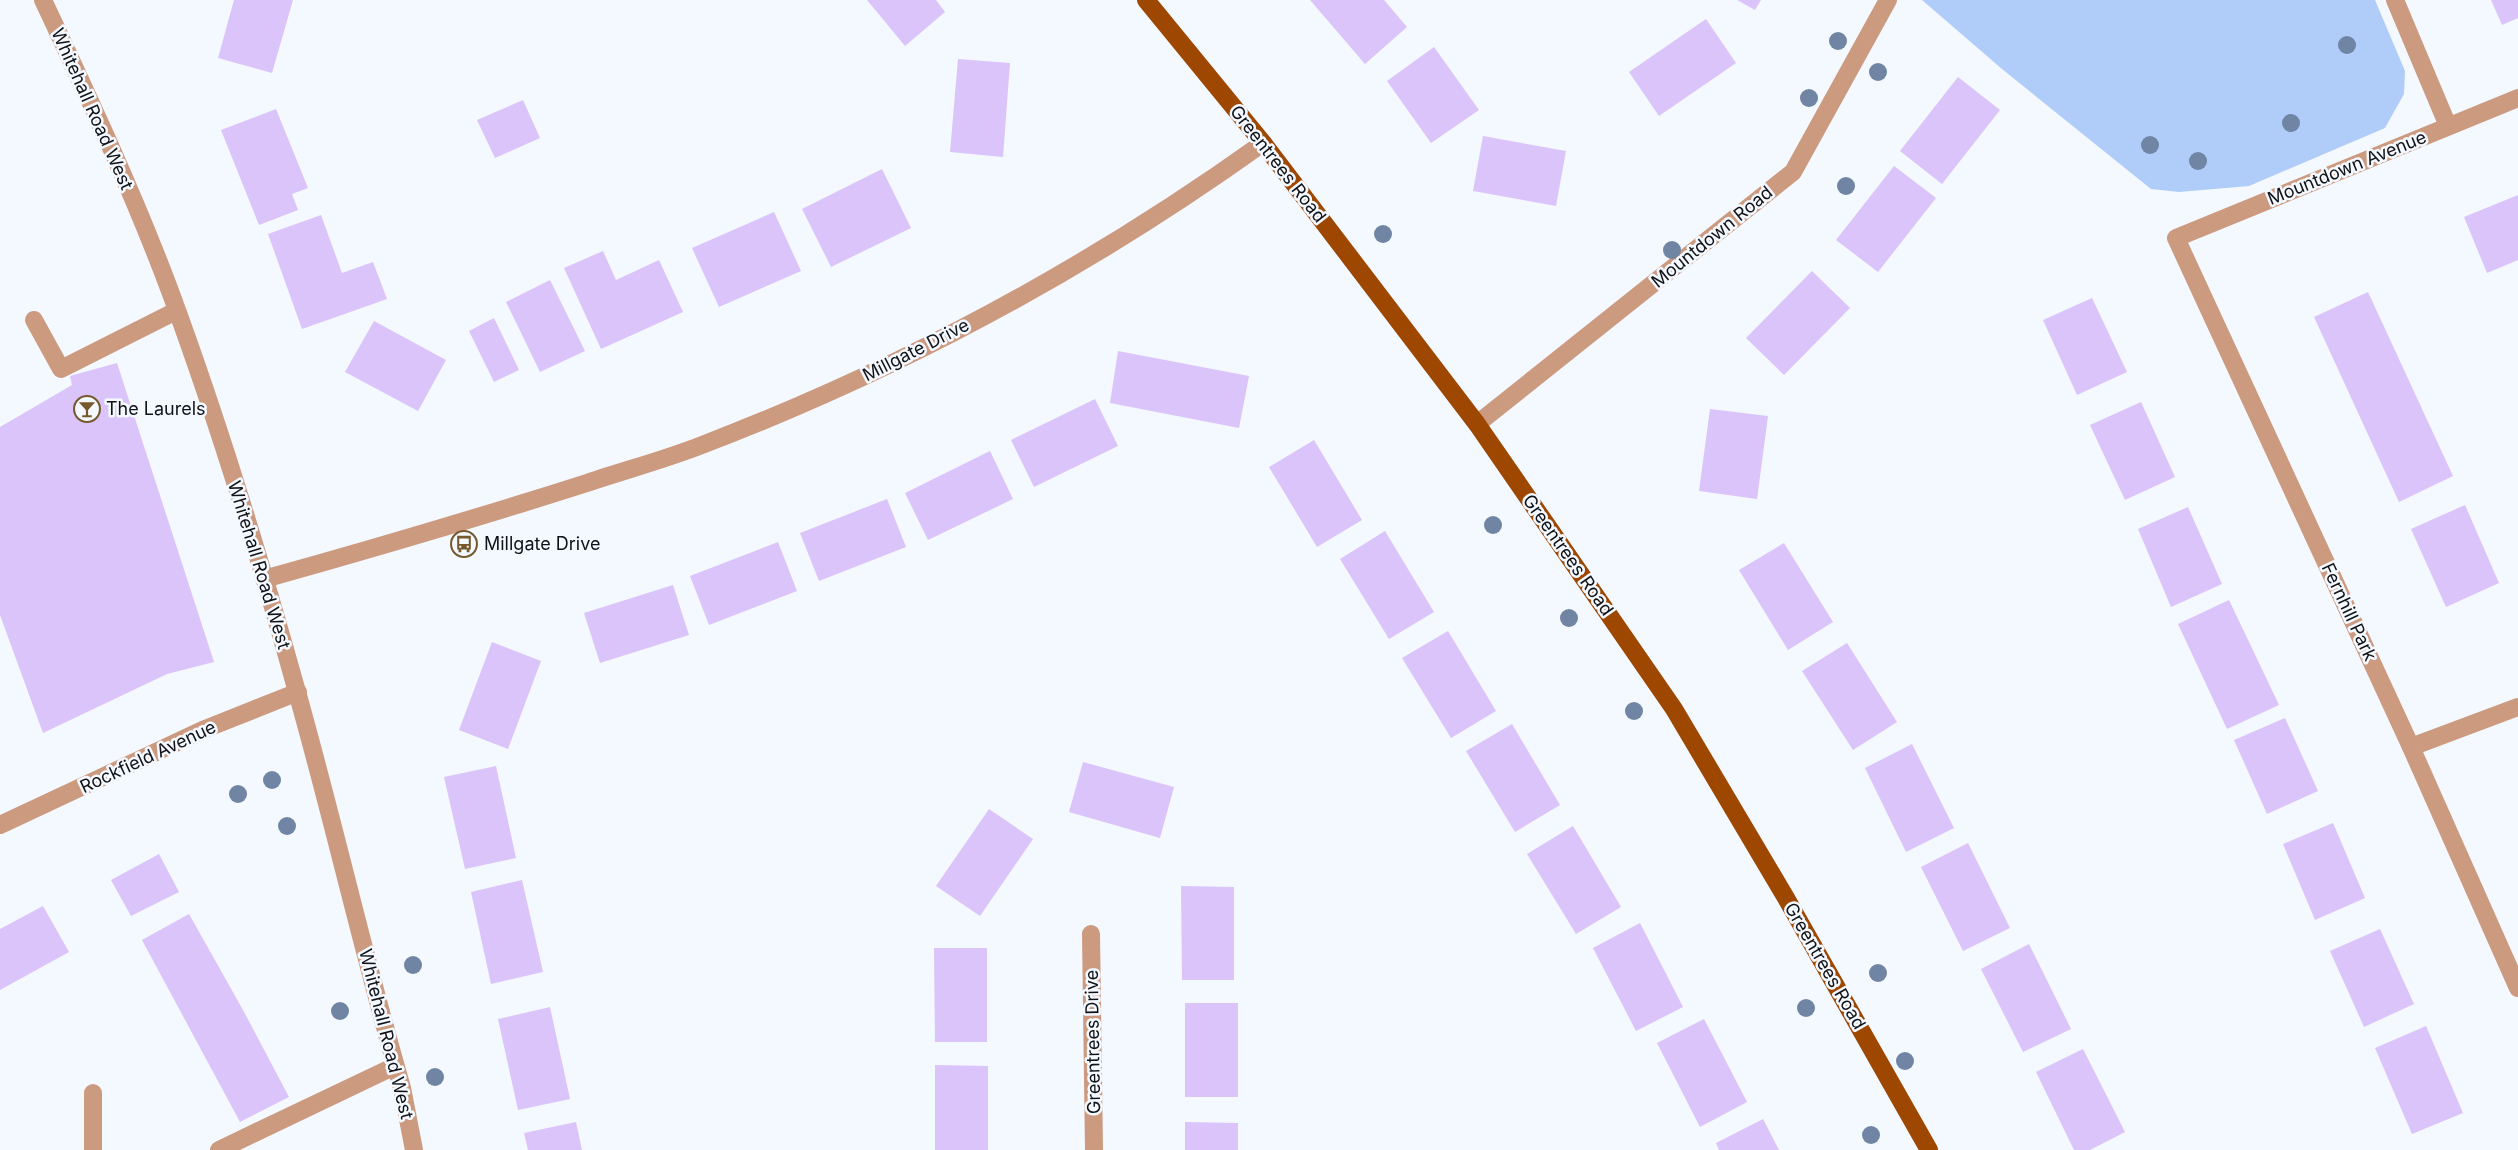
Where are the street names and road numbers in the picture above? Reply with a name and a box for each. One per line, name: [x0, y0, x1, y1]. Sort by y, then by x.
street label: Whitehall Road West: [47, 25, 138, 193]
street label: Greentrees Road: [1226, 101, 1331, 226]
street label: Mountdown Avenue: [2264, 126, 2429, 209]
street label: Mountdown Road: [1647, 181, 1776, 292]
street label: Millgate Drive: [859, 314, 972, 385]
street label: Whitehall Road West: [224, 478, 295, 652]
street label: Greentrees Road: [1519, 490, 1618, 619]
street label: Fernhill Park: [2318, 560, 2381, 664]
street label: Rockfield Avenue: [77, 716, 219, 797]
street label: Greentrees Road: [1781, 899, 1870, 1033]
street label: Whitehall Road West: [355, 947, 418, 1121]
street label: Greentrees Drive: [1081, 970, 1104, 1114]

